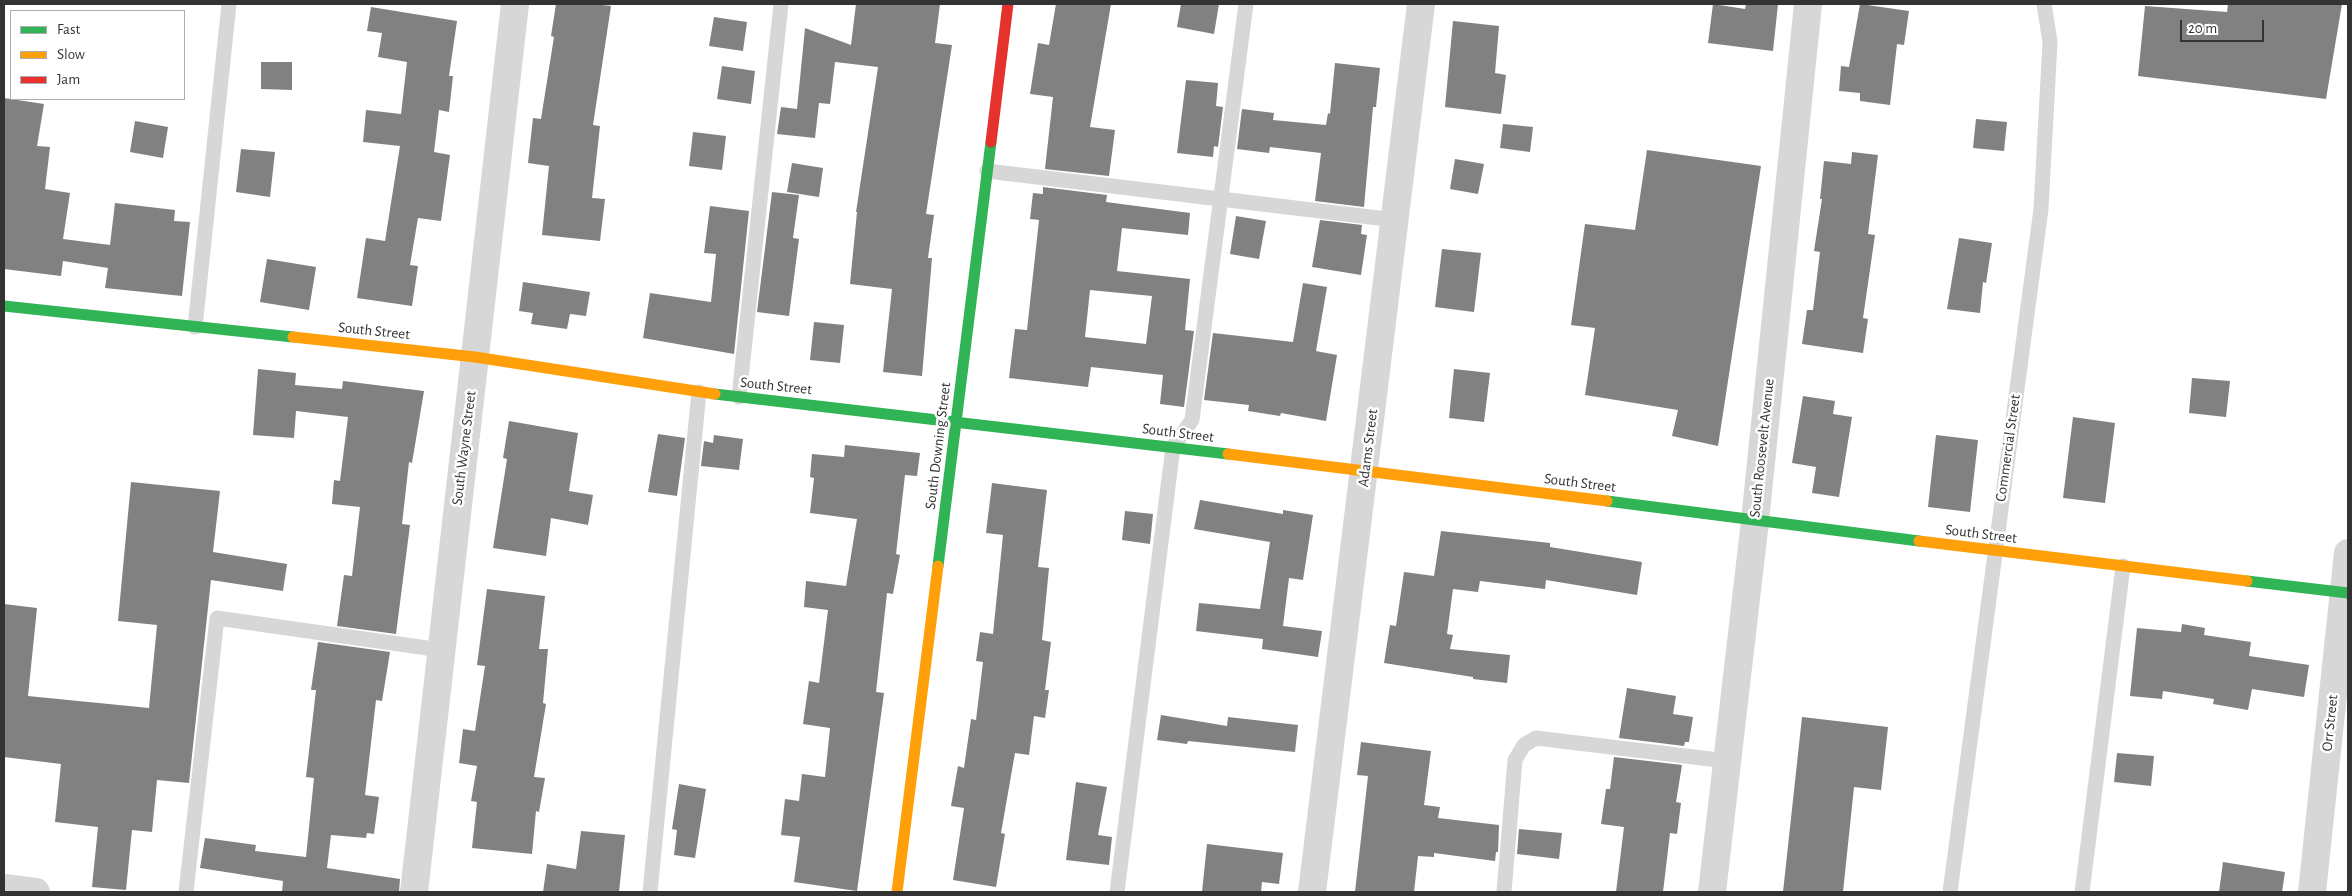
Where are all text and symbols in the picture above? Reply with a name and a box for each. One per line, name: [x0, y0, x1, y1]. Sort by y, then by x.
legend: [10, 10, 185, 100]
scale bar: [2182, 10, 2266, 42]
text: 20 m: [2188, 21, 2217, 36]
text: Fast: [57, 22, 80, 37]
text: Slow: [57, 47, 85, 62]
text: Jam: [57, 72, 80, 87]
street label: South Street: [337, 318, 411, 344]
street label: South Street: [739, 373, 813, 399]
street label: South Roosevelt Avenue: [1746, 378, 1778, 518]
street label: South Downing Street: [921, 381, 955, 511]
street label: South Wayne Street: [448, 390, 480, 506]
street label: Commercial Street: [1992, 393, 2024, 503]
street label: Adams Street: [1354, 408, 1382, 488]
street label: South Street: [1141, 420, 1215, 446]
street label: South Street: [1543, 470, 1617, 496]
street label: South Street: [1944, 521, 2018, 547]
street label: Orr Street: [2318, 694, 2342, 752]

